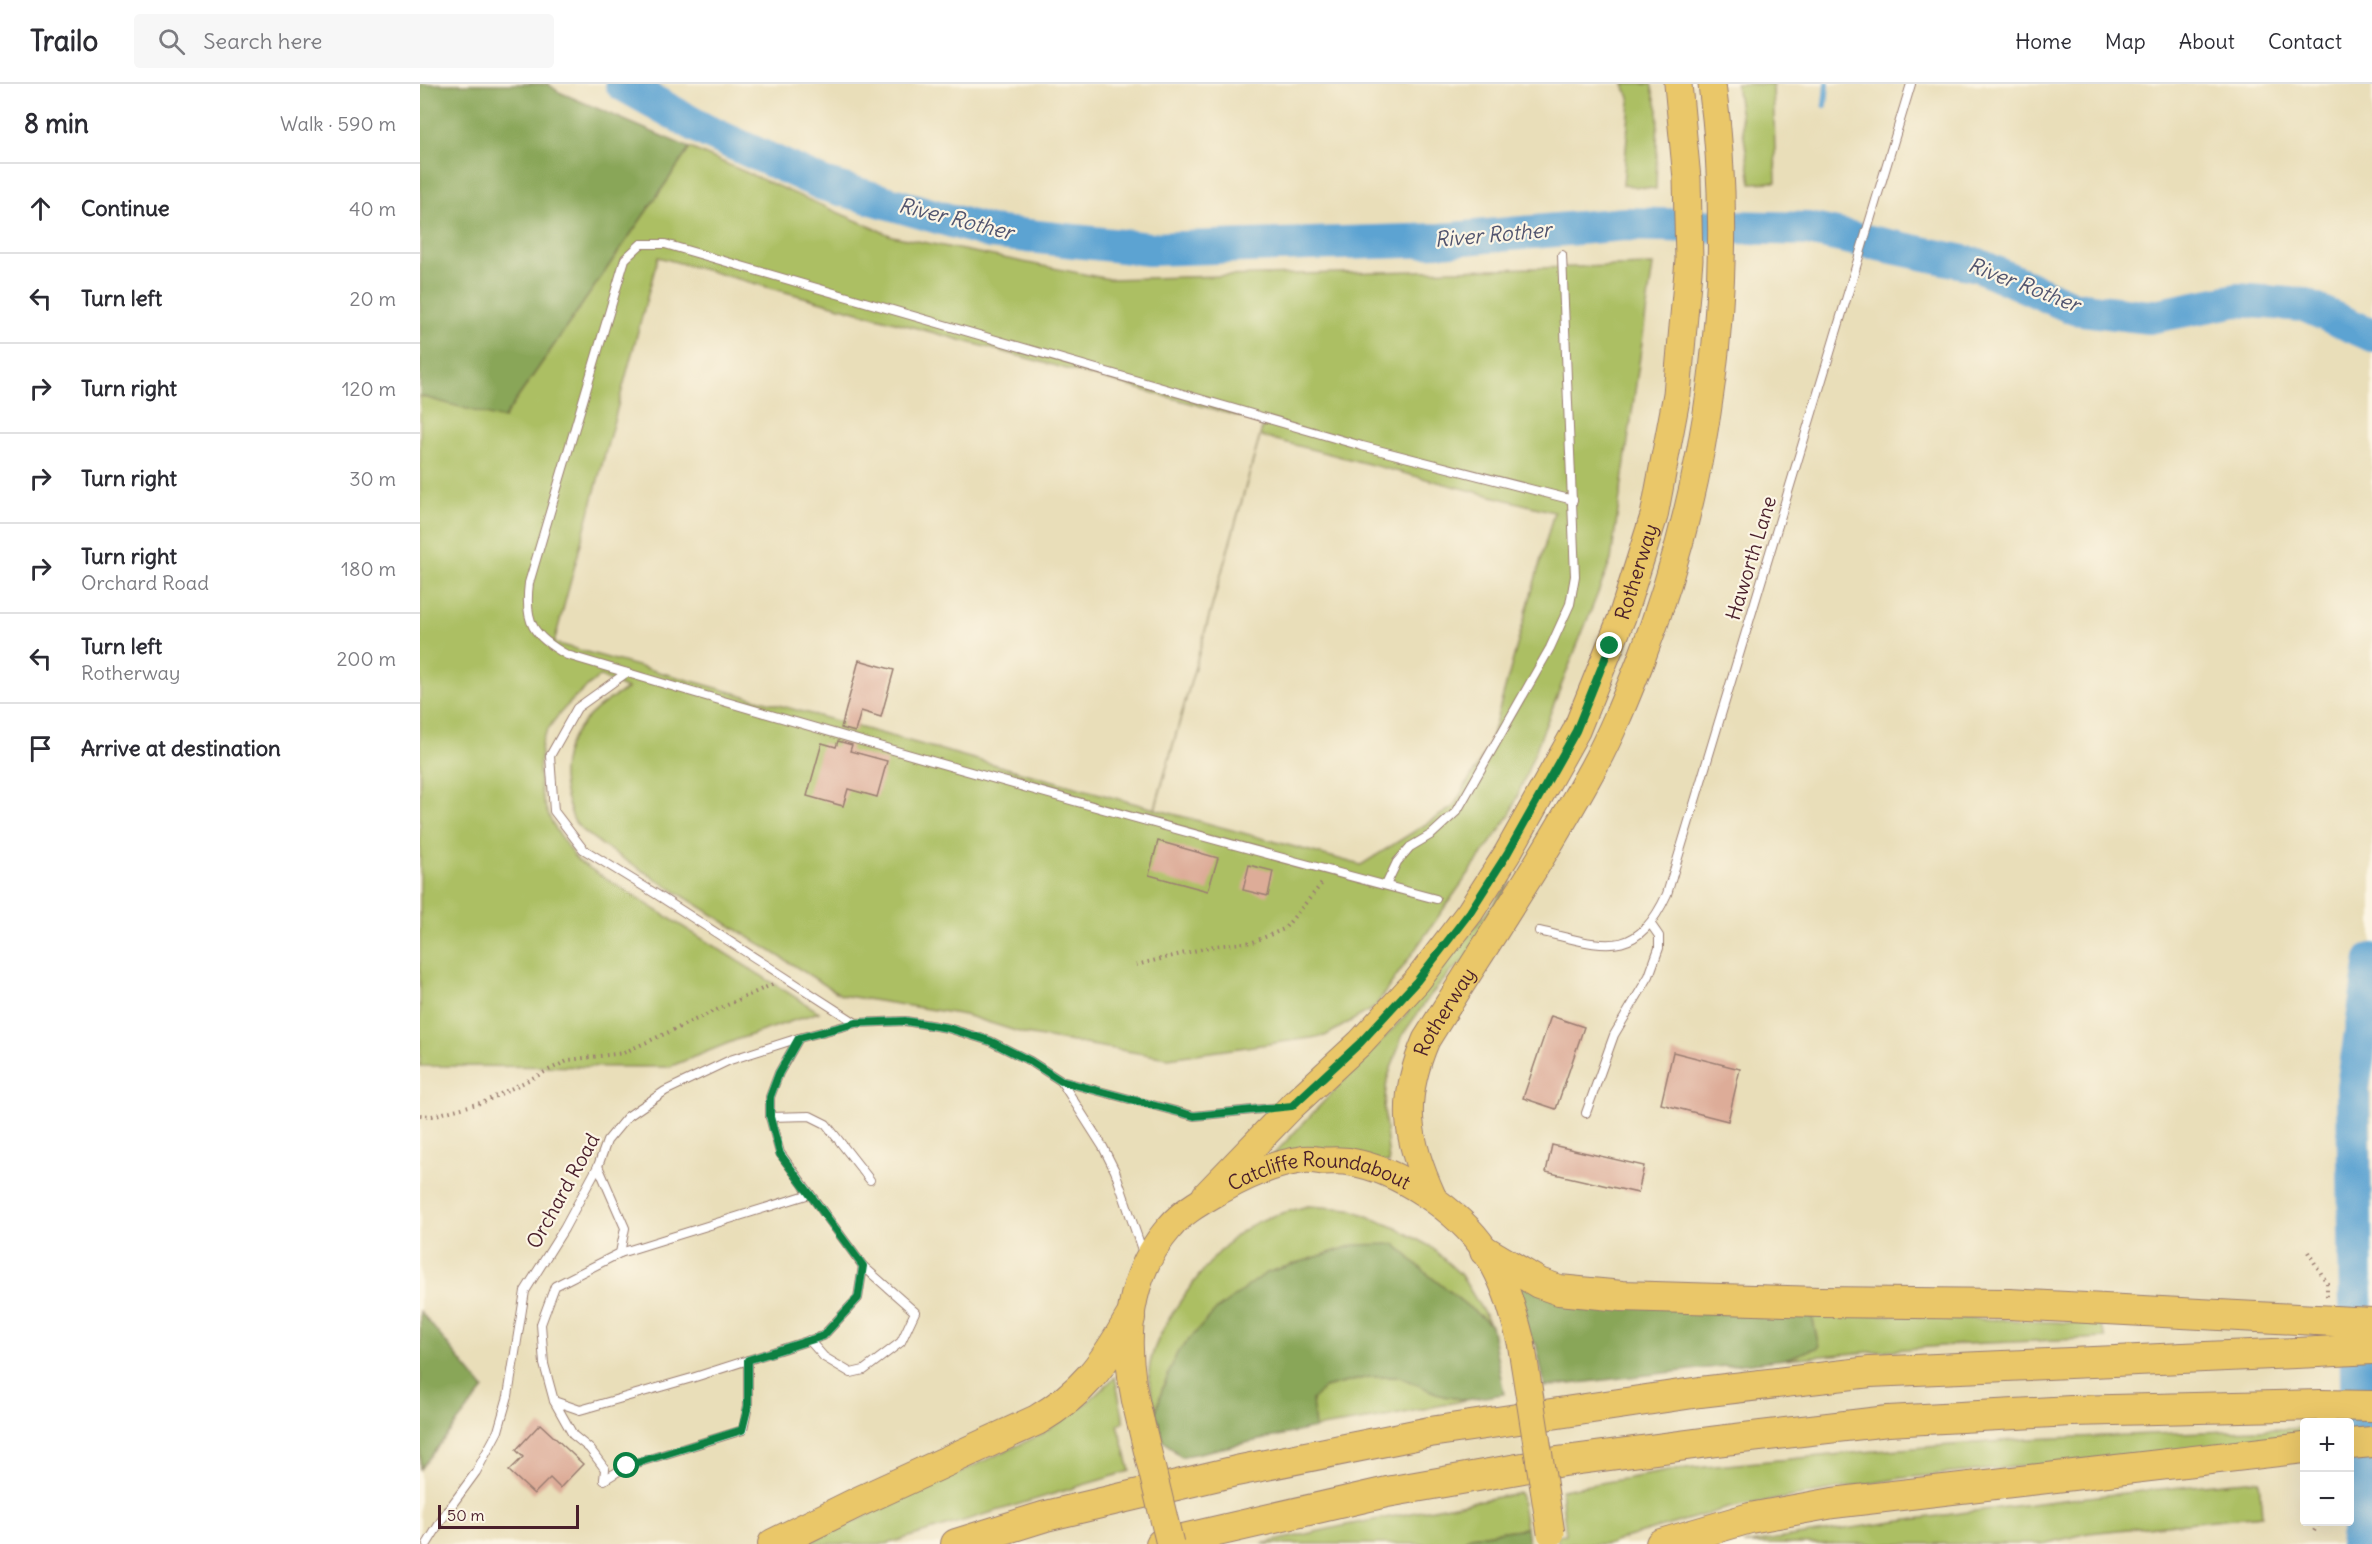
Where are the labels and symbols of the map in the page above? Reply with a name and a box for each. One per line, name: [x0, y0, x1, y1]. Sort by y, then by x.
water label: River Rother: [896, 191, 1019, 246]
water label: River Rother: [1433, 216, 1555, 253]
water label: River Rother: [1965, 251, 2086, 319]
street label: Haworth Lane: [1720, 493, 1781, 623]
street label: Rotherway: [1609, 520, 1663, 623]
route end: [1596, 632, 1622, 658]
street label: Rotherway: [1408, 963, 1481, 1059]
street label: Orchard Road: [521, 1129, 605, 1253]
text: Catcliffe Roundabout: [1223, 1146, 1416, 1196]
street label: Catcliffe Roundabout: [1224, 1178, 1414, 1202]
route start: [613, 1452, 639, 1478]
scale bar: [438, 1502, 579, 1530]

